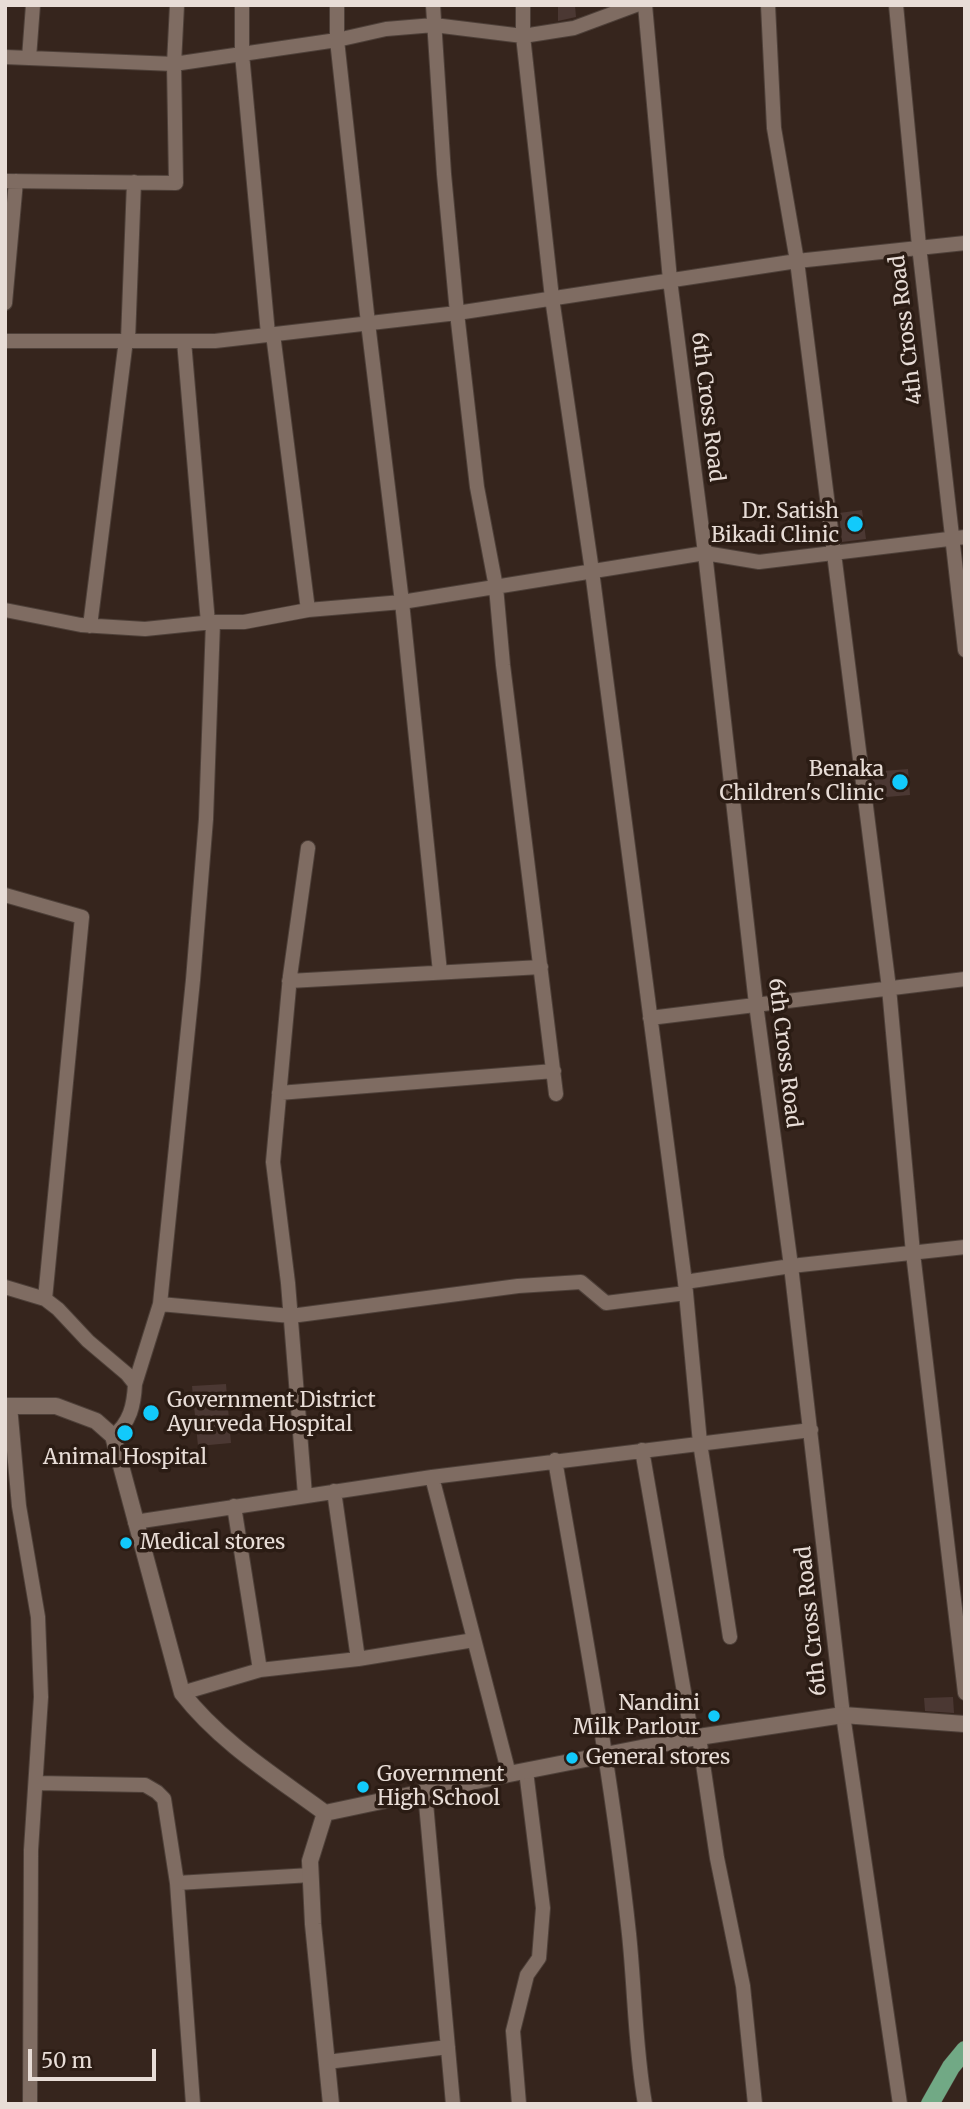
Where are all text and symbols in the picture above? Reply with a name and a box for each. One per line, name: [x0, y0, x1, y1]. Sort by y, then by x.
street label: 4th Cross Road: [885, 254, 929, 406]
street label: 6th Cross Road: [685, 331, 729, 483]
place label: Dr. Satish Bikadi Clinic: [711, 499, 839, 549]
marker: Dr. Satish Bikadi Clinic: [845, 514, 865, 534]
place label: Benaka Children's Clinic: [719, 757, 884, 807]
marker: Benaka Children's Clinic: [890, 772, 910, 792]
street label: 6th Cross Road: [762, 977, 806, 1129]
place label: Government District Ayurveda Hospital: [167, 1388, 376, 1438]
marker: Government District Ayurveda Hospital: [141, 1403, 161, 1423]
marker: Animal Hospital: [115, 1423, 135, 1443]
place label: Animal Hospital: [43, 1445, 207, 1471]
place label: Medical stores: [140, 1530, 285, 1556]
marker: Medical stores: [118, 1535, 134, 1551]
street label: 6th Cross Road: [792, 1545, 832, 1697]
place label: Nandini Milk Parlour: [573, 1691, 700, 1741]
marker: Nandini Milk Parlour: [706, 1708, 722, 1724]
place label: General stores: [586, 1745, 730, 1771]
marker: General stores: [564, 1750, 580, 1766]
place label: Government High School: [377, 1762, 504, 1812]
marker: Government High School: [355, 1779, 371, 1795]
scale bar: [32, 2036, 159, 2080]
text: 50 m: [41, 2047, 92, 2074]

